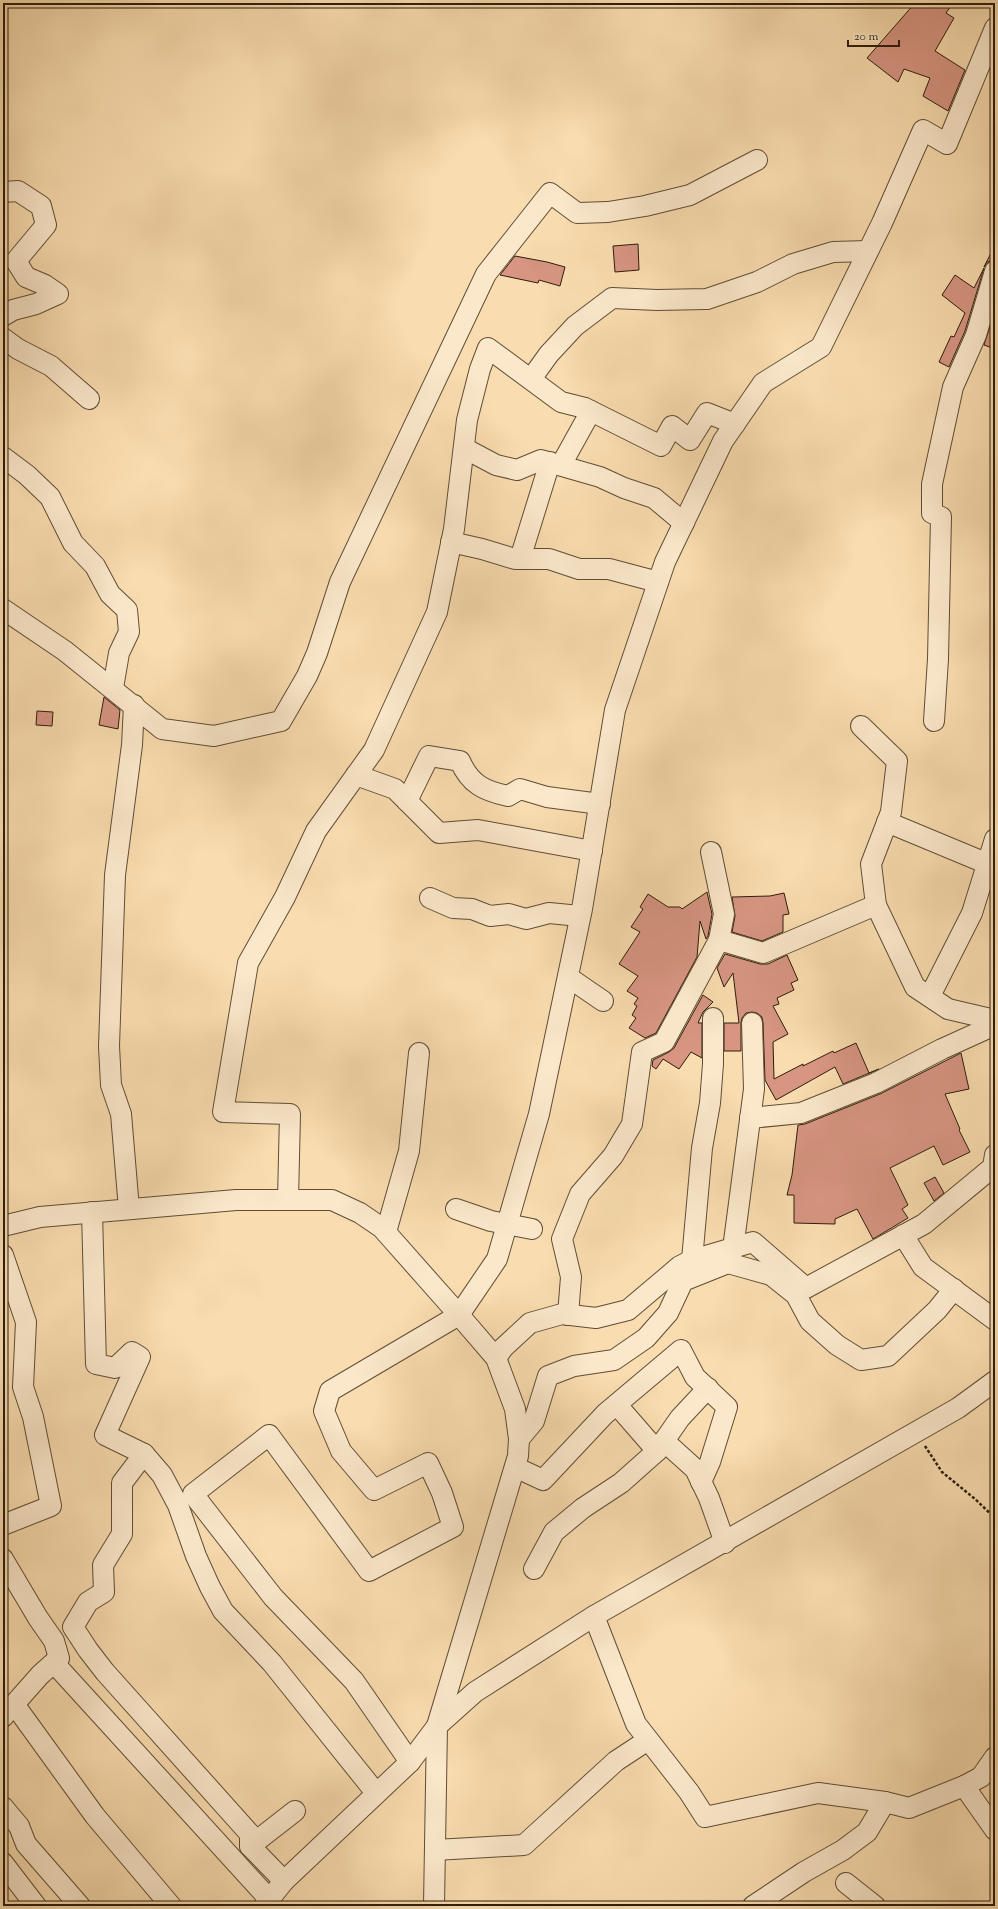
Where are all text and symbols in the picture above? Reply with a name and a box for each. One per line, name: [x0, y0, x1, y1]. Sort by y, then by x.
scale bar: [848, 22, 899, 48]
text: 20 m: [854, 28, 879, 46]

